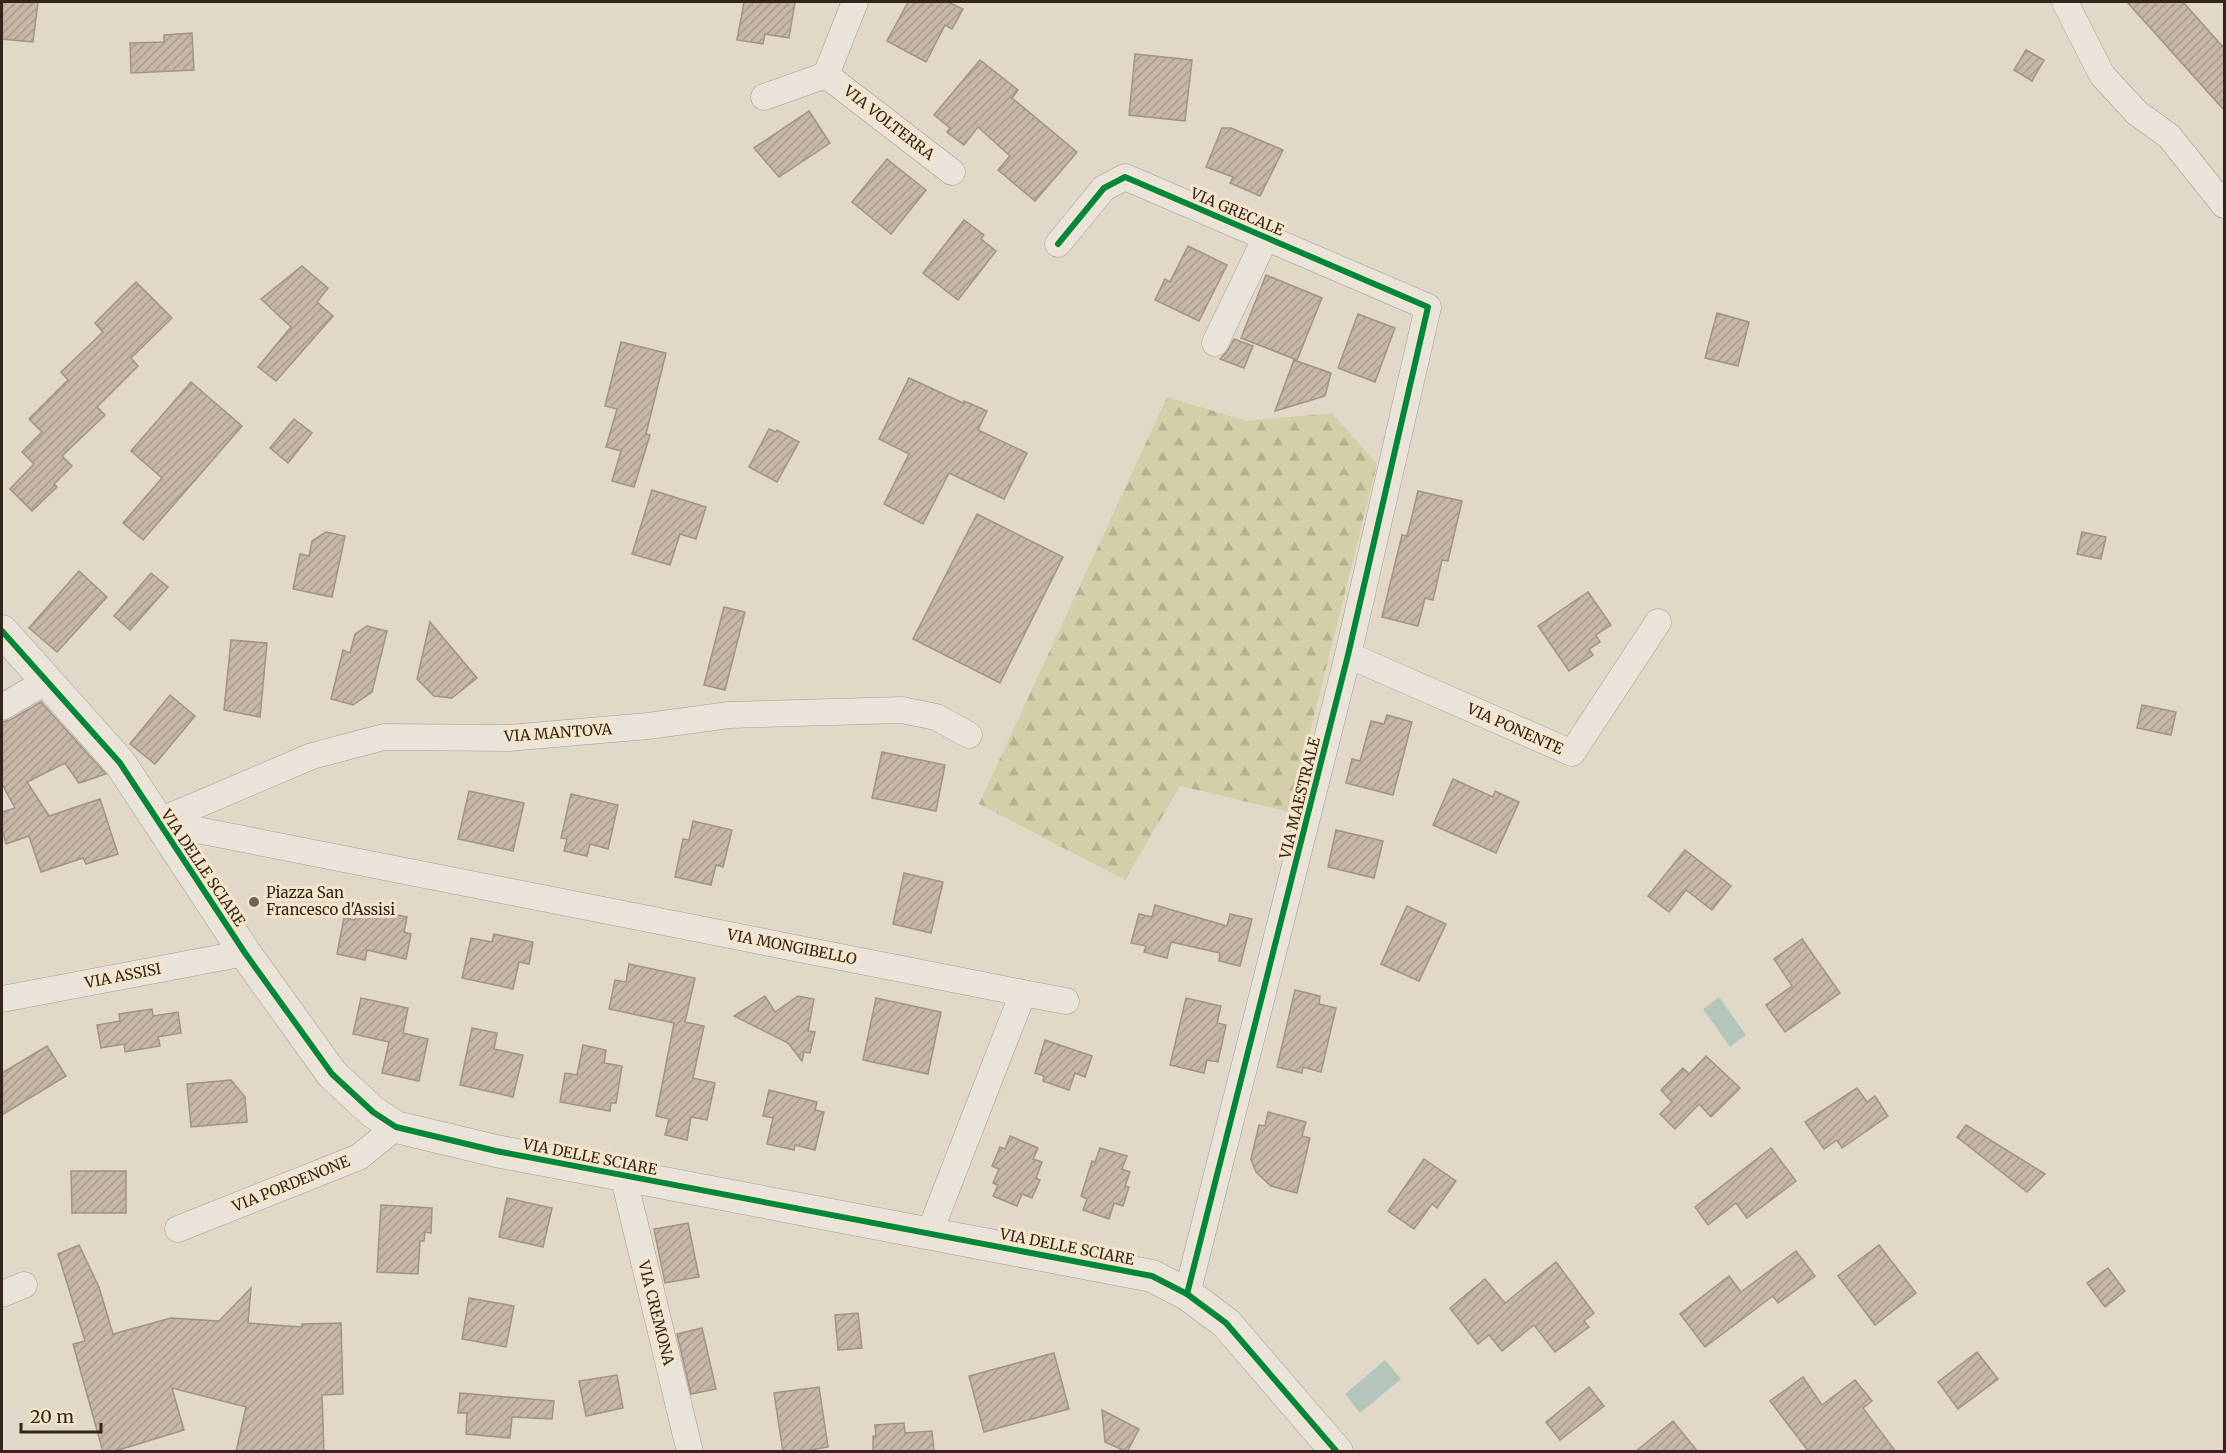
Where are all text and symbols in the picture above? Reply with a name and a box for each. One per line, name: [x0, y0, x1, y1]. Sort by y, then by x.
street label: VIA VOLTERRA: [839, 81, 939, 164]
street label: VIA GRECALE: [1187, 183, 1287, 240]
street label: VIA PONENTE: [1463, 698, 1567, 758]
street label: VIA MANTOVA: [502, 719, 613, 746]
street label: VIA MAESTRALE: [1275, 735, 1324, 862]
street label: VIA DELLE SCIARE: [157, 805, 250, 930]
place label: Piazza San Francesco d'Assisi: [266, 883, 395, 919]
marker: Piazza San Francesco d'Assisi: [247, 895, 261, 909]
street label: VIA MONGIBELLO: [725, 924, 859, 968]
street label: VIA ASSISI: [82, 959, 163, 992]
street label: VIA DELLE SCIARE: [520, 1134, 660, 1179]
street label: VIA PORDENONE: [228, 1151, 353, 1216]
street label: VIA DELLE SCIARE: [997, 1224, 1137, 1269]
street label: VIA CREMONA: [634, 1258, 679, 1368]
scale bar: [21, 1396, 100, 1434]
text: 20 m: [30, 1405, 74, 1428]

